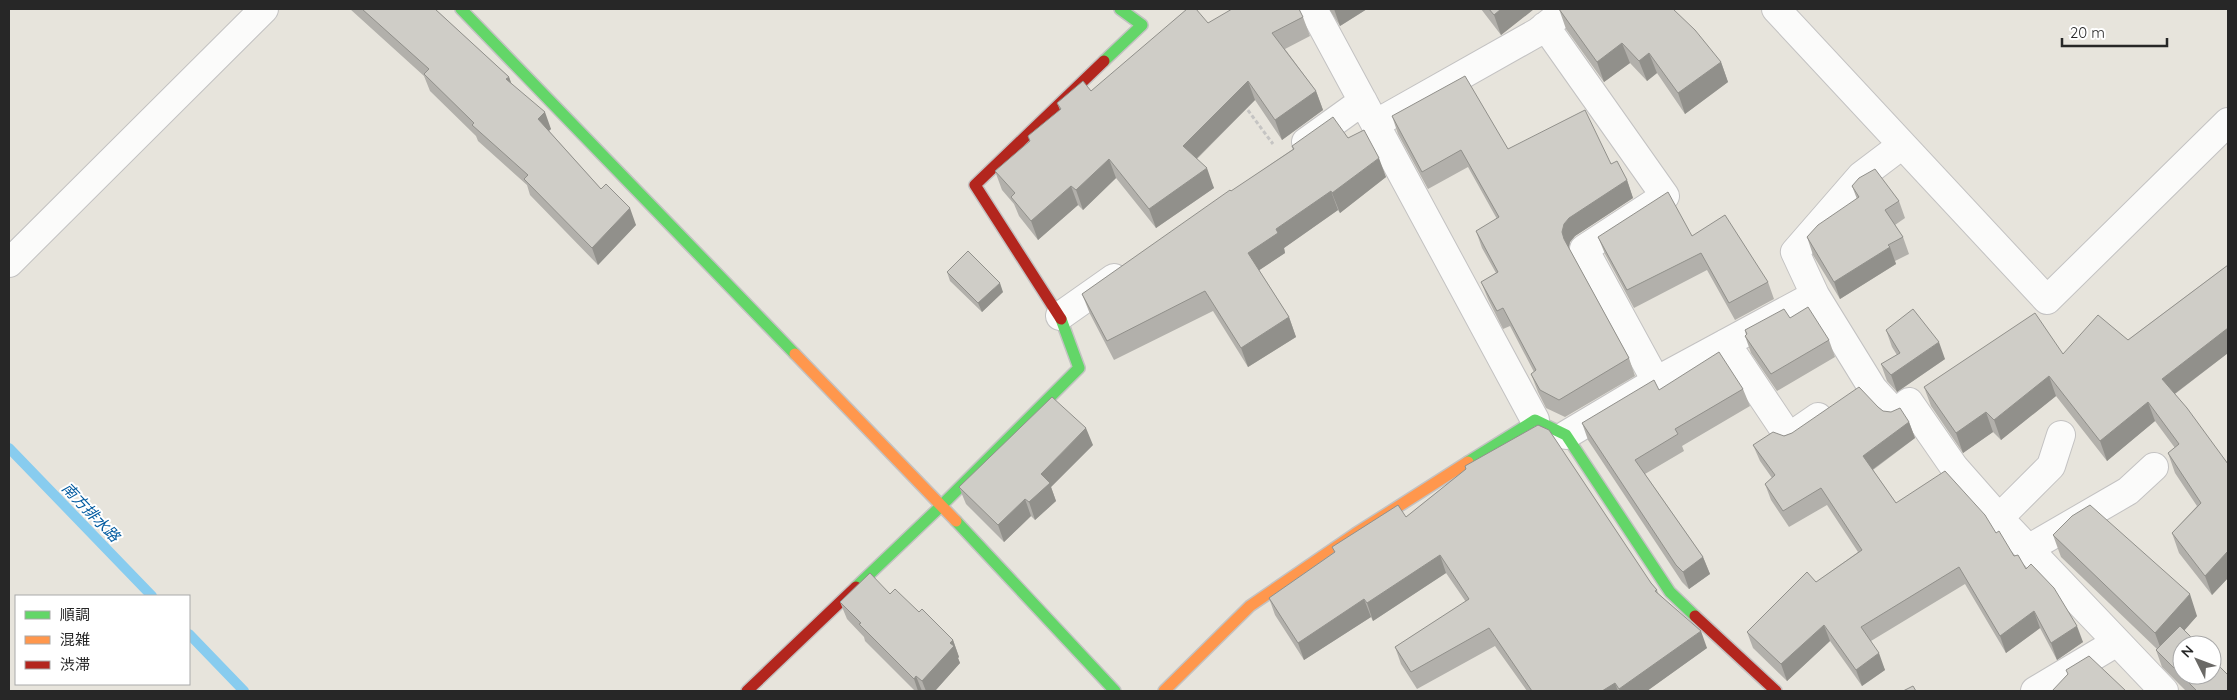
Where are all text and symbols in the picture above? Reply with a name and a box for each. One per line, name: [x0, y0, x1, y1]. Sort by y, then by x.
scale bar: [2062, 15, 2167, 47]
text: 20 m: [2070, 23, 2105, 42]
water label: 南方排水路: [58, 478, 125, 547]
legend: [15, 595, 190, 685]
text: 順調: [60, 605, 90, 624]
text: 混雑: [60, 630, 90, 649]
north arrow: [2172, 635, 2222, 685]
text: N: [2177, 641, 2197, 661]
text: 渋滞: [60, 655, 90, 674]

